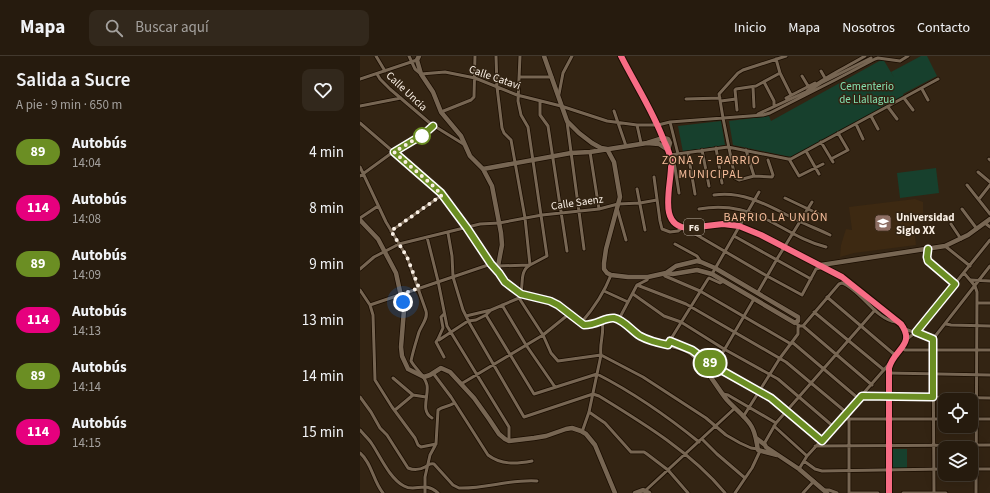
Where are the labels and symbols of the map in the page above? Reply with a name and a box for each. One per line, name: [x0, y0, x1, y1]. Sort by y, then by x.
street label: Calle Catavi: [467, 62, 523, 93]
street label: Calle Uncia: [383, 68, 431, 114]
park label: Cementerio de Llallagua: [839, 79, 895, 107]
unlabelled marker: [413, 127, 431, 145]
district label: ZONA 7 - BARRIO MUNICIPAL: [662, 152, 760, 183]
street label: Calle Saenz: [550, 191, 604, 214]
district label: BARRIO LA UNIÓN: [724, 209, 828, 226]
place label: Universidad Siglo XX: [896, 210, 955, 238]
school or university icon: Universidad Siglo XX: [873, 213, 893, 233]
road number: F6: [684, 219, 704, 235]
your location: [393, 292, 413, 312]
line badge: 89: [692, 350, 728, 376]

